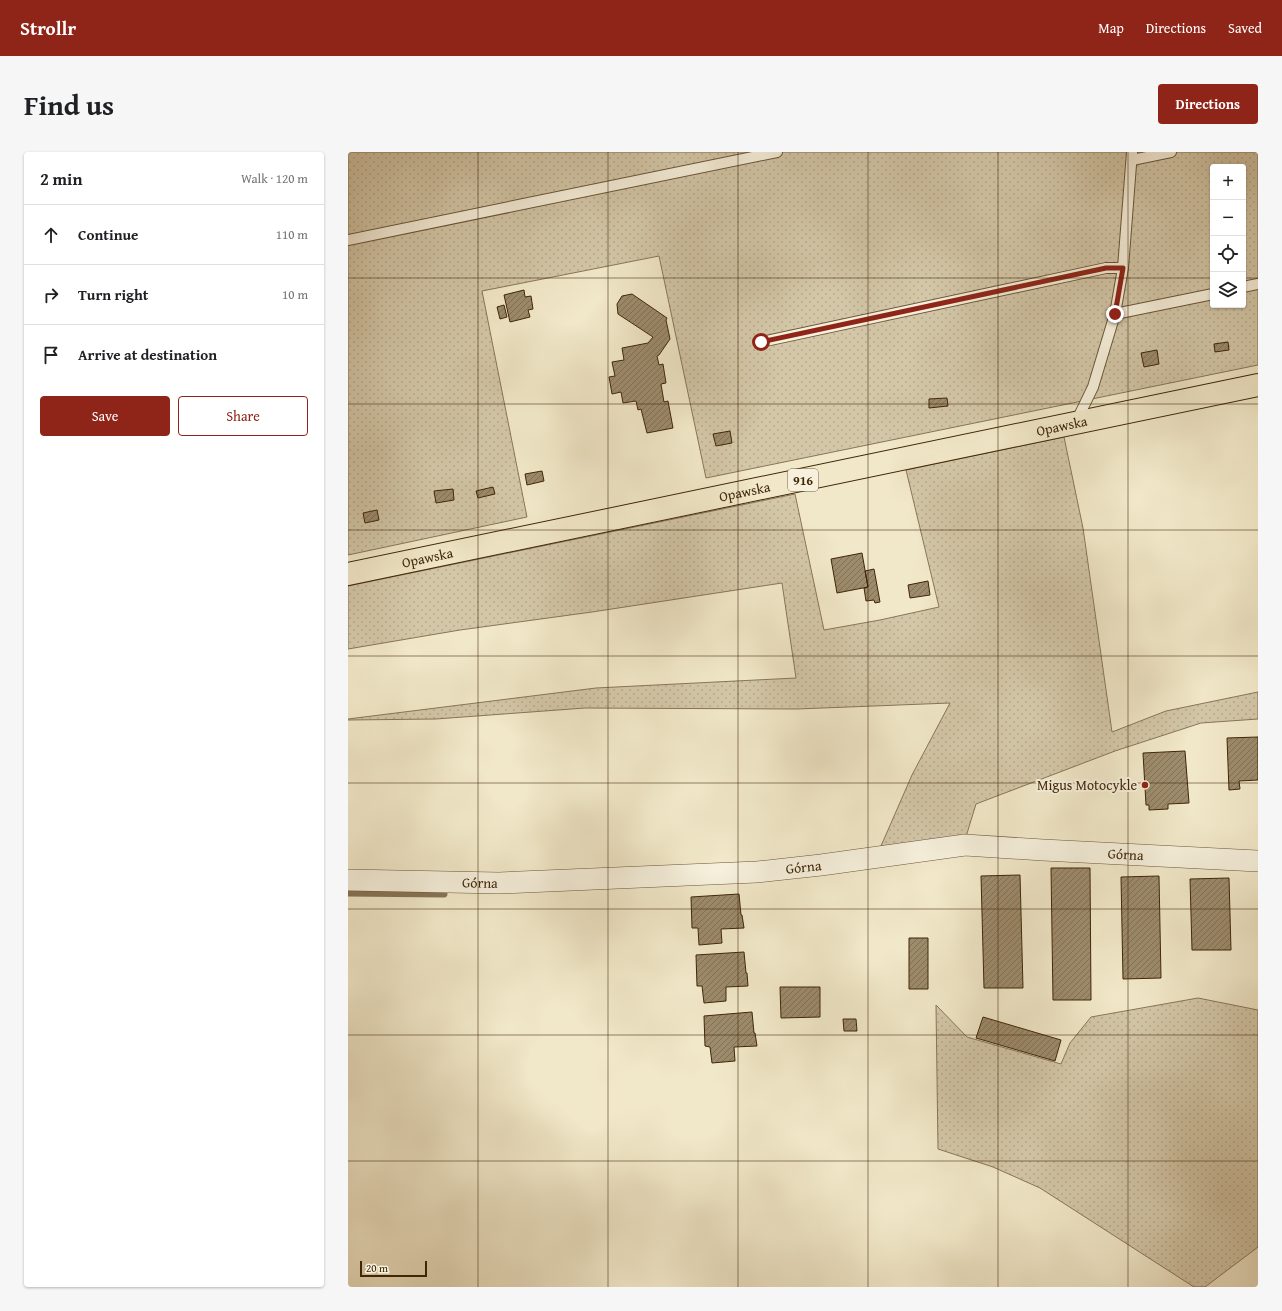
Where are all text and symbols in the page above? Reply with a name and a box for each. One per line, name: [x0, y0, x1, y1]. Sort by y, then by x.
text: Strollr: [20, 14, 76, 42]
text: Map: [1098, 18, 1124, 38]
text: Directions: [1146, 18, 1206, 38]
text: Saved: [1228, 18, 1262, 38]
text: Find us: [24, 84, 114, 125]
button: Directions: [1158, 84, 1258, 124]
map controls: [1210, 164, 1246, 308]
button: +: [1210, 164, 1246, 200]
text: 2 min: [40, 166, 82, 191]
text: Walk · 120 m: [241, 169, 308, 188]
button: −: [1210, 200, 1246, 236]
icon: ahead: [40, 224, 62, 246]
text: Continue: [78, 224, 139, 245]
text: 110 m: [276, 225, 308, 244]
button: locate: [1210, 236, 1246, 272]
button: layers: [1210, 272, 1246, 308]
icon: right: [40, 284, 62, 306]
text: Turn right: [78, 284, 149, 305]
text: 10 m: [282, 285, 308, 304]
route end: [1106, 305, 1124, 323]
route start: [752, 333, 770, 351]
icon: arrive: [40, 344, 62, 366]
text: Arrive at destination: [78, 344, 217, 365]
button: Save: [40, 396, 170, 436]
button: Share: [178, 396, 308, 436]
street label: Opawska: [1034, 411, 1089, 441]
road number: 916: [788, 469, 818, 491]
street label: Opawska: [717, 477, 772, 507]
street label: Opawska: [400, 542, 455, 573]
place label: Migus Motocykle: [1037, 775, 1137, 795]
marker: Migus Motocykle: [1140, 780, 1150, 790]
street label: Górna: [1107, 843, 1144, 865]
street label: Górna: [785, 855, 823, 879]
street label: Górna: [462, 872, 498, 893]
scale bar: [360, 1259, 427, 1278]
text: 20 m: [366, 1260, 388, 1276]

